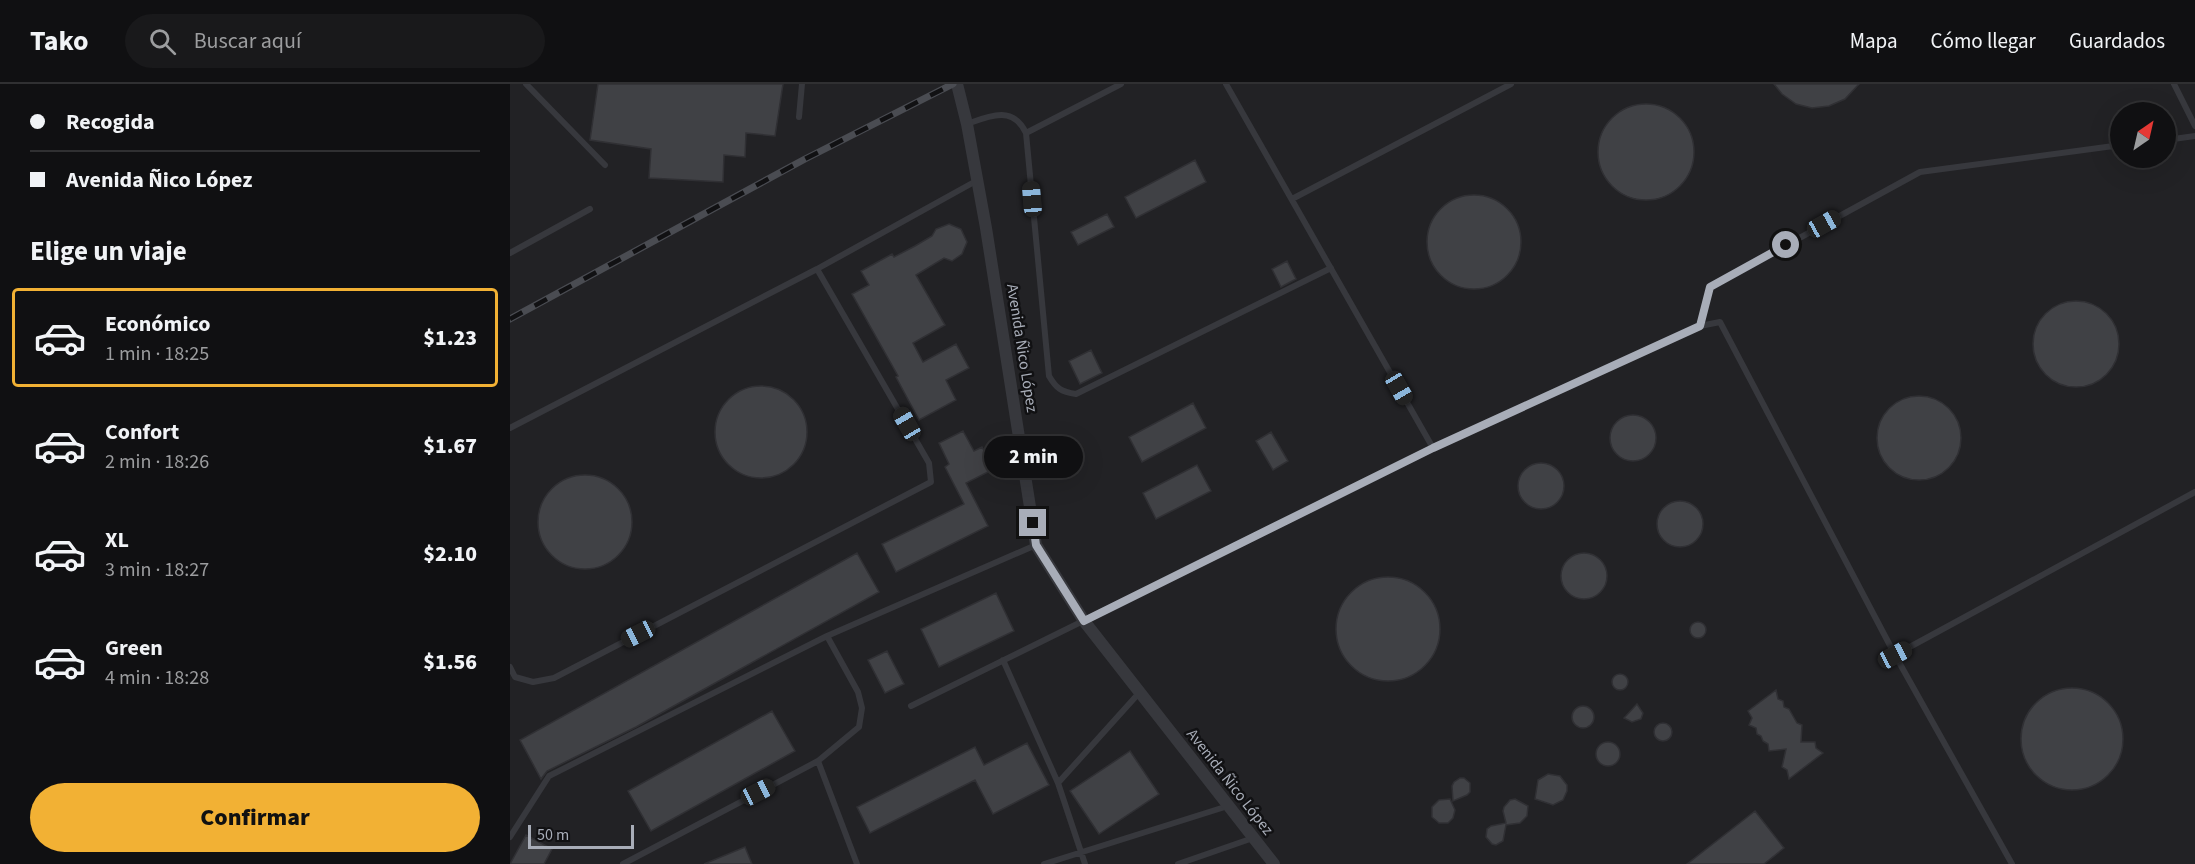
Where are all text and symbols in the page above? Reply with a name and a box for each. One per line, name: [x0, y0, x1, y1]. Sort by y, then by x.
search box: [125, 14, 545, 68]
text: Tako: [30, 21, 89, 61]
icon: search: [146, 25, 179, 58]
text: Buscar aquí: [194, 25, 301, 57]
text: Mapa: [1850, 26, 1898, 56]
text: Cómo llegar: [1931, 26, 2036, 56]
text: Guardados: [2069, 26, 2165, 56]
north arrow: [2110, 102, 2176, 168]
map controls: [2110, 102, 2176, 168]
text: Recogida: [66, 106, 155, 138]
text: Avenida Ñico López: [66, 164, 252, 196]
car: [1021, 180, 1043, 218]
car: [1804, 207, 1844, 241]
route start: [1772, 231, 1799, 258]
text: Elige un viaje: [30, 232, 187, 271]
street label: Avenida Ñico López: [1001, 282, 1043, 414]
text: Económico: [105, 308, 210, 340]
icon: car: [33, 311, 87, 365]
text: $1.23: [423, 322, 477, 354]
text: 1 min · 18:25: [105, 340, 209, 368]
car: [1382, 368, 1416, 408]
car: [890, 404, 924, 444]
text: Confort: [105, 416, 179, 448]
icon: car: [33, 419, 87, 473]
text: $1.67: [423, 430, 477, 462]
callout: 2 min: [984, 436, 1082, 478]
text: 2 min: [1009, 443, 1058, 471]
text: 2 min · 18:26: [105, 448, 209, 476]
route end: [1019, 509, 1046, 536]
text: XL: [105, 524, 129, 556]
icon: car: [33, 527, 87, 581]
text: $2.10: [423, 538, 477, 570]
text: 3 min · 18:27: [105, 556, 209, 584]
car: [618, 618, 658, 650]
text: Green: [105, 632, 163, 664]
icon: car: [33, 635, 87, 689]
car: [1875, 639, 1915, 671]
text: $1.56: [423, 646, 477, 678]
text: 4 min · 18:28: [105, 664, 209, 692]
street label: Avenida Ñico López: [1181, 724, 1279, 840]
car: [738, 776, 778, 808]
button: Confirmar: [30, 783, 480, 852]
scale bar: [528, 822, 634, 850]
text: 50 m: [537, 824, 569, 846]

